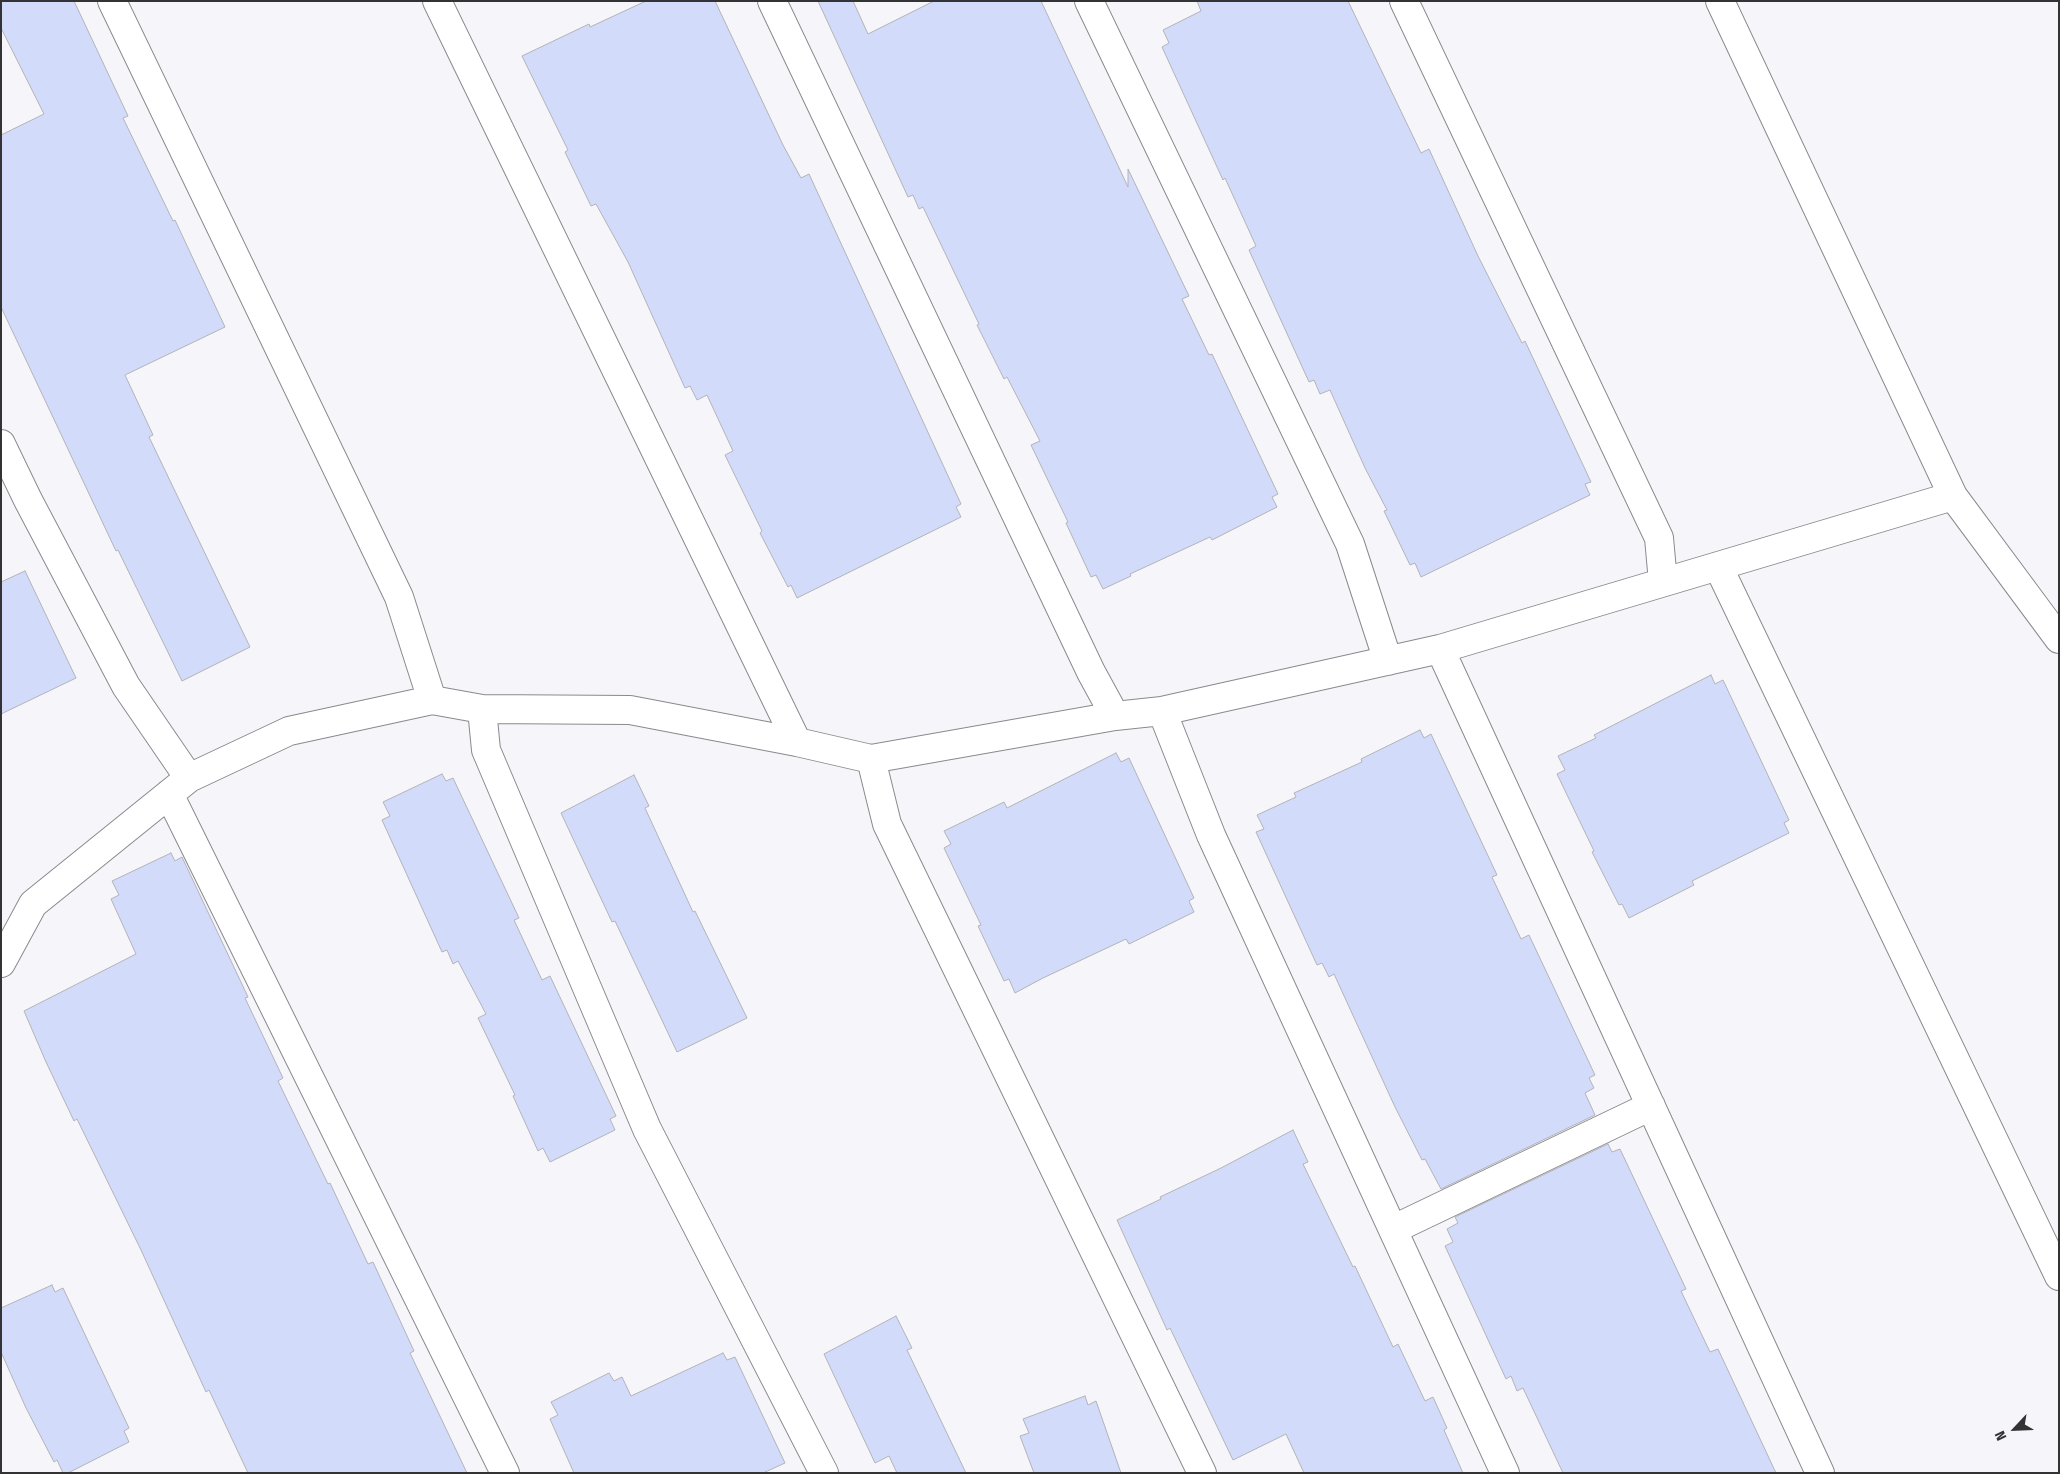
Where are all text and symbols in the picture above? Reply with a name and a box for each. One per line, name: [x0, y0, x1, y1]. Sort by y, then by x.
north arrow: [1990, 1404, 2040, 1454]
text: N: [1991, 1428, 2010, 1443]

